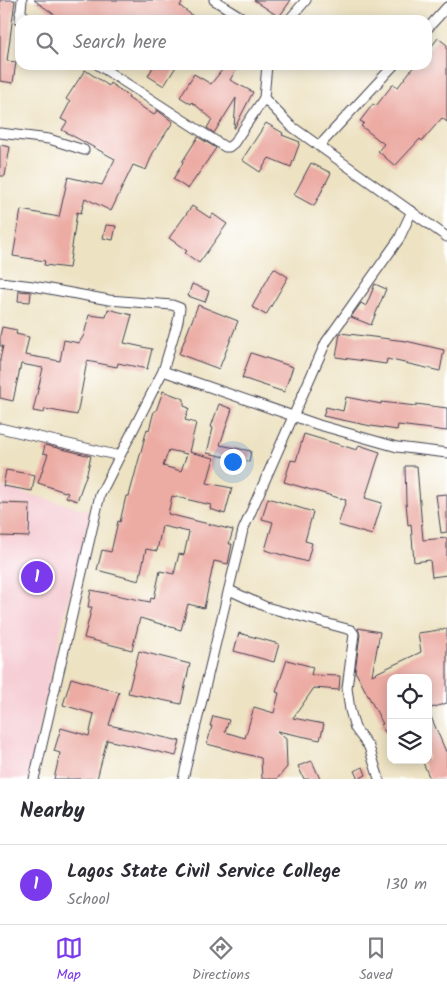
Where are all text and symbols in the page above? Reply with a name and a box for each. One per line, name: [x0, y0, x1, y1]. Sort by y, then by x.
search box: [15, 15, 432, 70]
text: Search here: [73, 28, 167, 58]
icon: search: [33, 29, 61, 57]
your location: [220, 449, 246, 475]
pin: 1: [21, 558, 53, 596]
map controls: [387, 674, 432, 764]
button: locate: [387, 674, 432, 719]
button: layers: [387, 719, 432, 764]
text: Nearby: [20, 795, 85, 828]
text: Lagos State Civil Service College: [67, 857, 341, 887]
text: 1: [34, 872, 38, 897]
text: 130 m: [386, 872, 427, 897]
text: School: [67, 887, 110, 912]
tab: Map: [55, 934, 83, 986]
tab: Directions: [192, 934, 250, 986]
tab: Saved: [359, 934, 392, 986]

